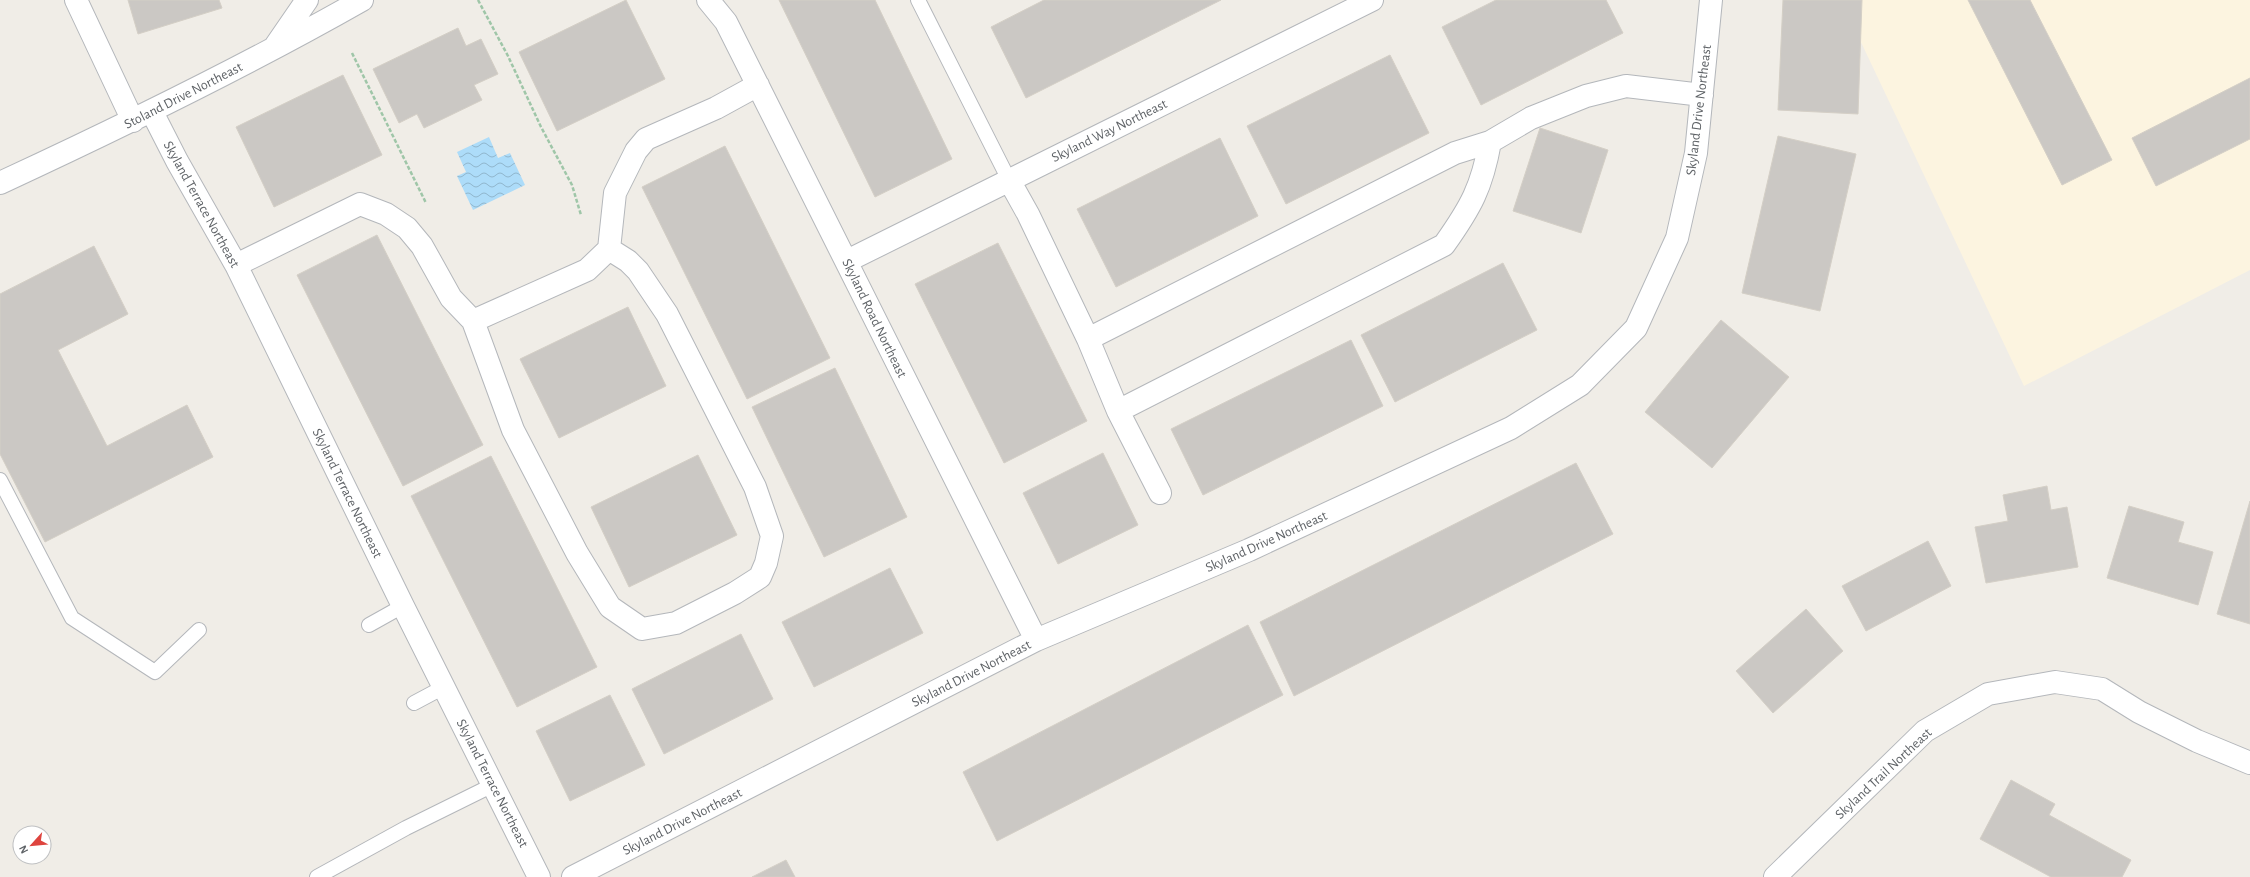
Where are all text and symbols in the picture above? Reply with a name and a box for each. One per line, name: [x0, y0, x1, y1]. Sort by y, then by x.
street label: Skyland Drive Northeast: [1684, 43, 1714, 176]
street label: Stoland Drive Northeast: [122, 60, 245, 132]
street label: Skyland Way Northeast: [1049, 97, 1170, 165]
street label: Skyland Terrace Northeast: [161, 139, 242, 271]
street label: Skyland Road Northeast: [839, 257, 909, 381]
street label: Skyland Terrace Northeast: [310, 426, 385, 561]
street label: Skyland Drive Northeast: [1203, 509, 1330, 575]
street label: Skyland Drive Northeast: [910, 638, 1034, 710]
street label: Skyland Terrace Northeast: [454, 717, 531, 850]
street label: Skyland Trail Northeast: [1833, 725, 1935, 822]
street label: Skyland Drive Northeast: [621, 786, 745, 858]
north arrow: [12, 825, 52, 865]
text: N: [17, 843, 30, 855]

